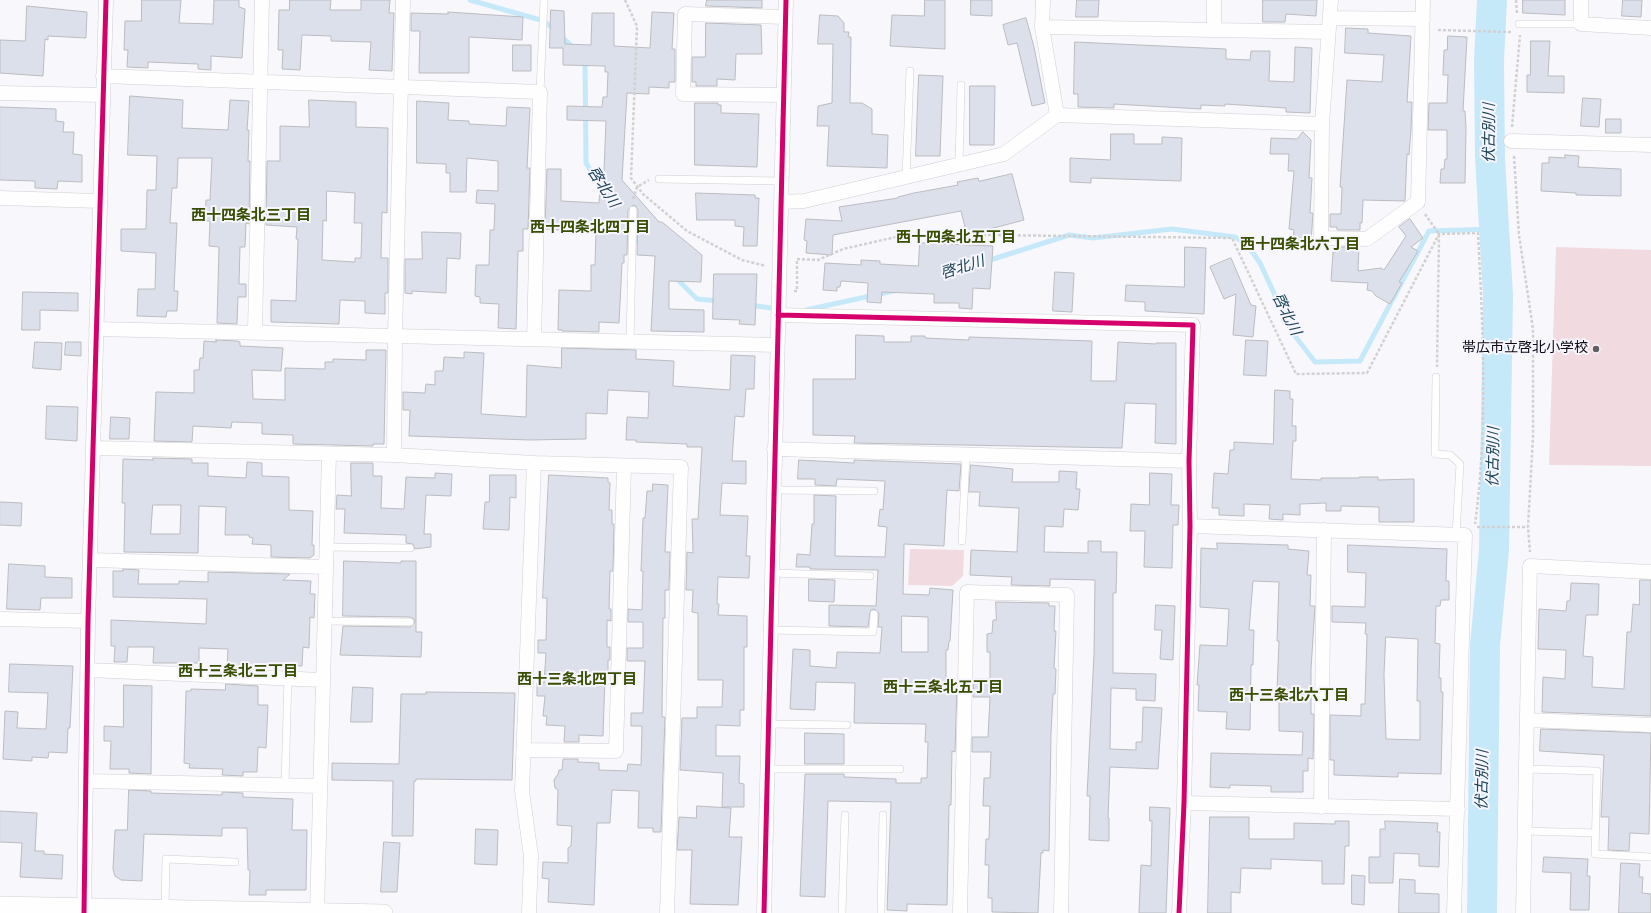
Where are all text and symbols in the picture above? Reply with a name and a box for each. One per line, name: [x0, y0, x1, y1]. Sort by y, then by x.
water label: 伏古別川: [1482, 103, 1500, 163]
water label: 啓北川: [582, 164, 622, 212]
district label: 西十四条北三丁目: [191, 208, 311, 226]
district label: 西十四条北四丁目: [530, 220, 650, 238]
district label: 西十四条北五丁目: [896, 230, 1016, 248]
district label: 西十四条北六丁目: [1240, 237, 1360, 255]
water label: 啓北川: [939, 253, 987, 285]
water label: 啓北川: [1267, 291, 1303, 339]
place label: 帯広市立啓北小学校: [1462, 341, 1588, 357]
marker: 帯広市立啓北小学校: [1591, 344, 1601, 354]
water label: 伏古別川: [1485, 427, 1505, 487]
district label: 西十三条北三丁目: [178, 664, 298, 682]
district label: 西十三条北四丁目: [517, 672, 637, 690]
district label: 西十三条北五丁目: [883, 680, 1003, 698]
district label: 西十三条北六丁目: [1229, 688, 1349, 706]
water label: 伏古別川: [1474, 750, 1494, 810]

